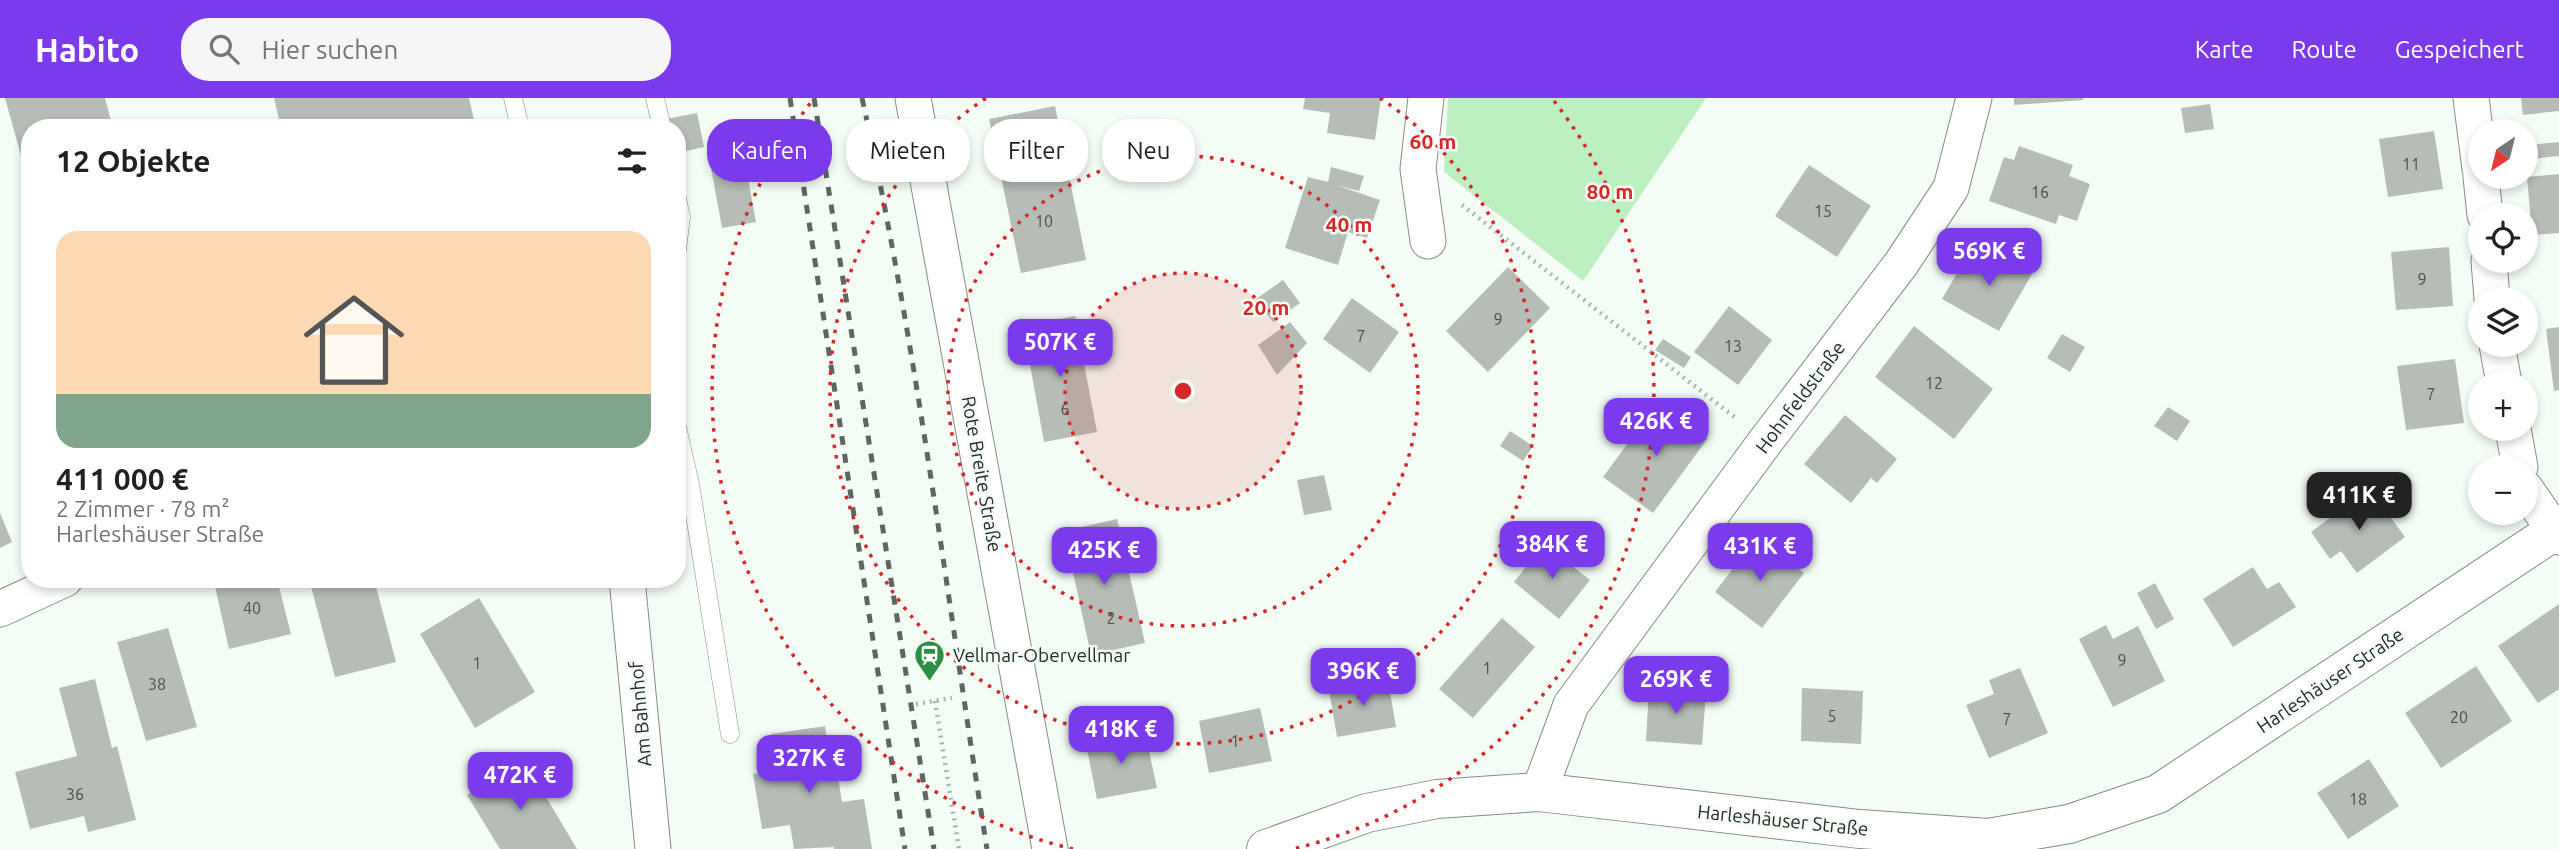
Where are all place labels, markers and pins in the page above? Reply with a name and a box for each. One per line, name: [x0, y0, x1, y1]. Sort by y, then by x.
pin: 569K €: [1932, 228, 2046, 288]
pin: 507K €: [1003, 320, 1117, 379]
centre of rings: [1171, 379, 1195, 403]
pin: 426K €: [1599, 398, 1713, 458]
pin: 411K €: [2302, 472, 2416, 532]
pin: 384K €: [1495, 522, 1609, 581]
pin: 431K €: [1703, 524, 1817, 583]
pin: 425K €: [1047, 528, 1161, 587]
station icon: Vellmar-Obervellmar: [913, 638, 947, 682]
place label: Vellmar-Obervellmar: [953, 644, 1130, 666]
pin: 396K €: [1306, 648, 1420, 708]
pin: 269K €: [1619, 656, 1733, 716]
pin: 418K €: [1064, 706, 1178, 766]
pin: 327K €: [752, 736, 866, 795]
pin: 472K €: [463, 752, 577, 812]

